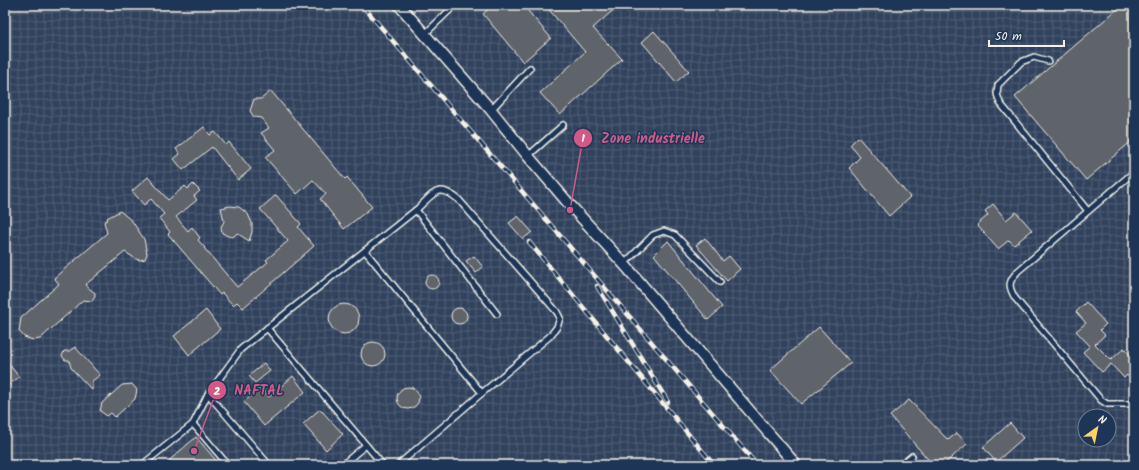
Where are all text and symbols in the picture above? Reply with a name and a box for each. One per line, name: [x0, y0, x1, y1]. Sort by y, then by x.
scale bar: [989, 22, 1064, 48]
text: 50 m: [995, 27, 1022, 46]
callout: Zone industrielle: [573, 125, 713, 151]
text: Zone industrielle: [601, 128, 705, 150]
text: 1: [581, 129, 585, 148]
callout: NAFTAL: [207, 377, 292, 403]
text: NAFTAL: [234, 380, 284, 402]
text: 2: [214, 382, 221, 401]
north arrow: [1077, 408, 1117, 448]
text: N: [1094, 411, 1110, 430]

